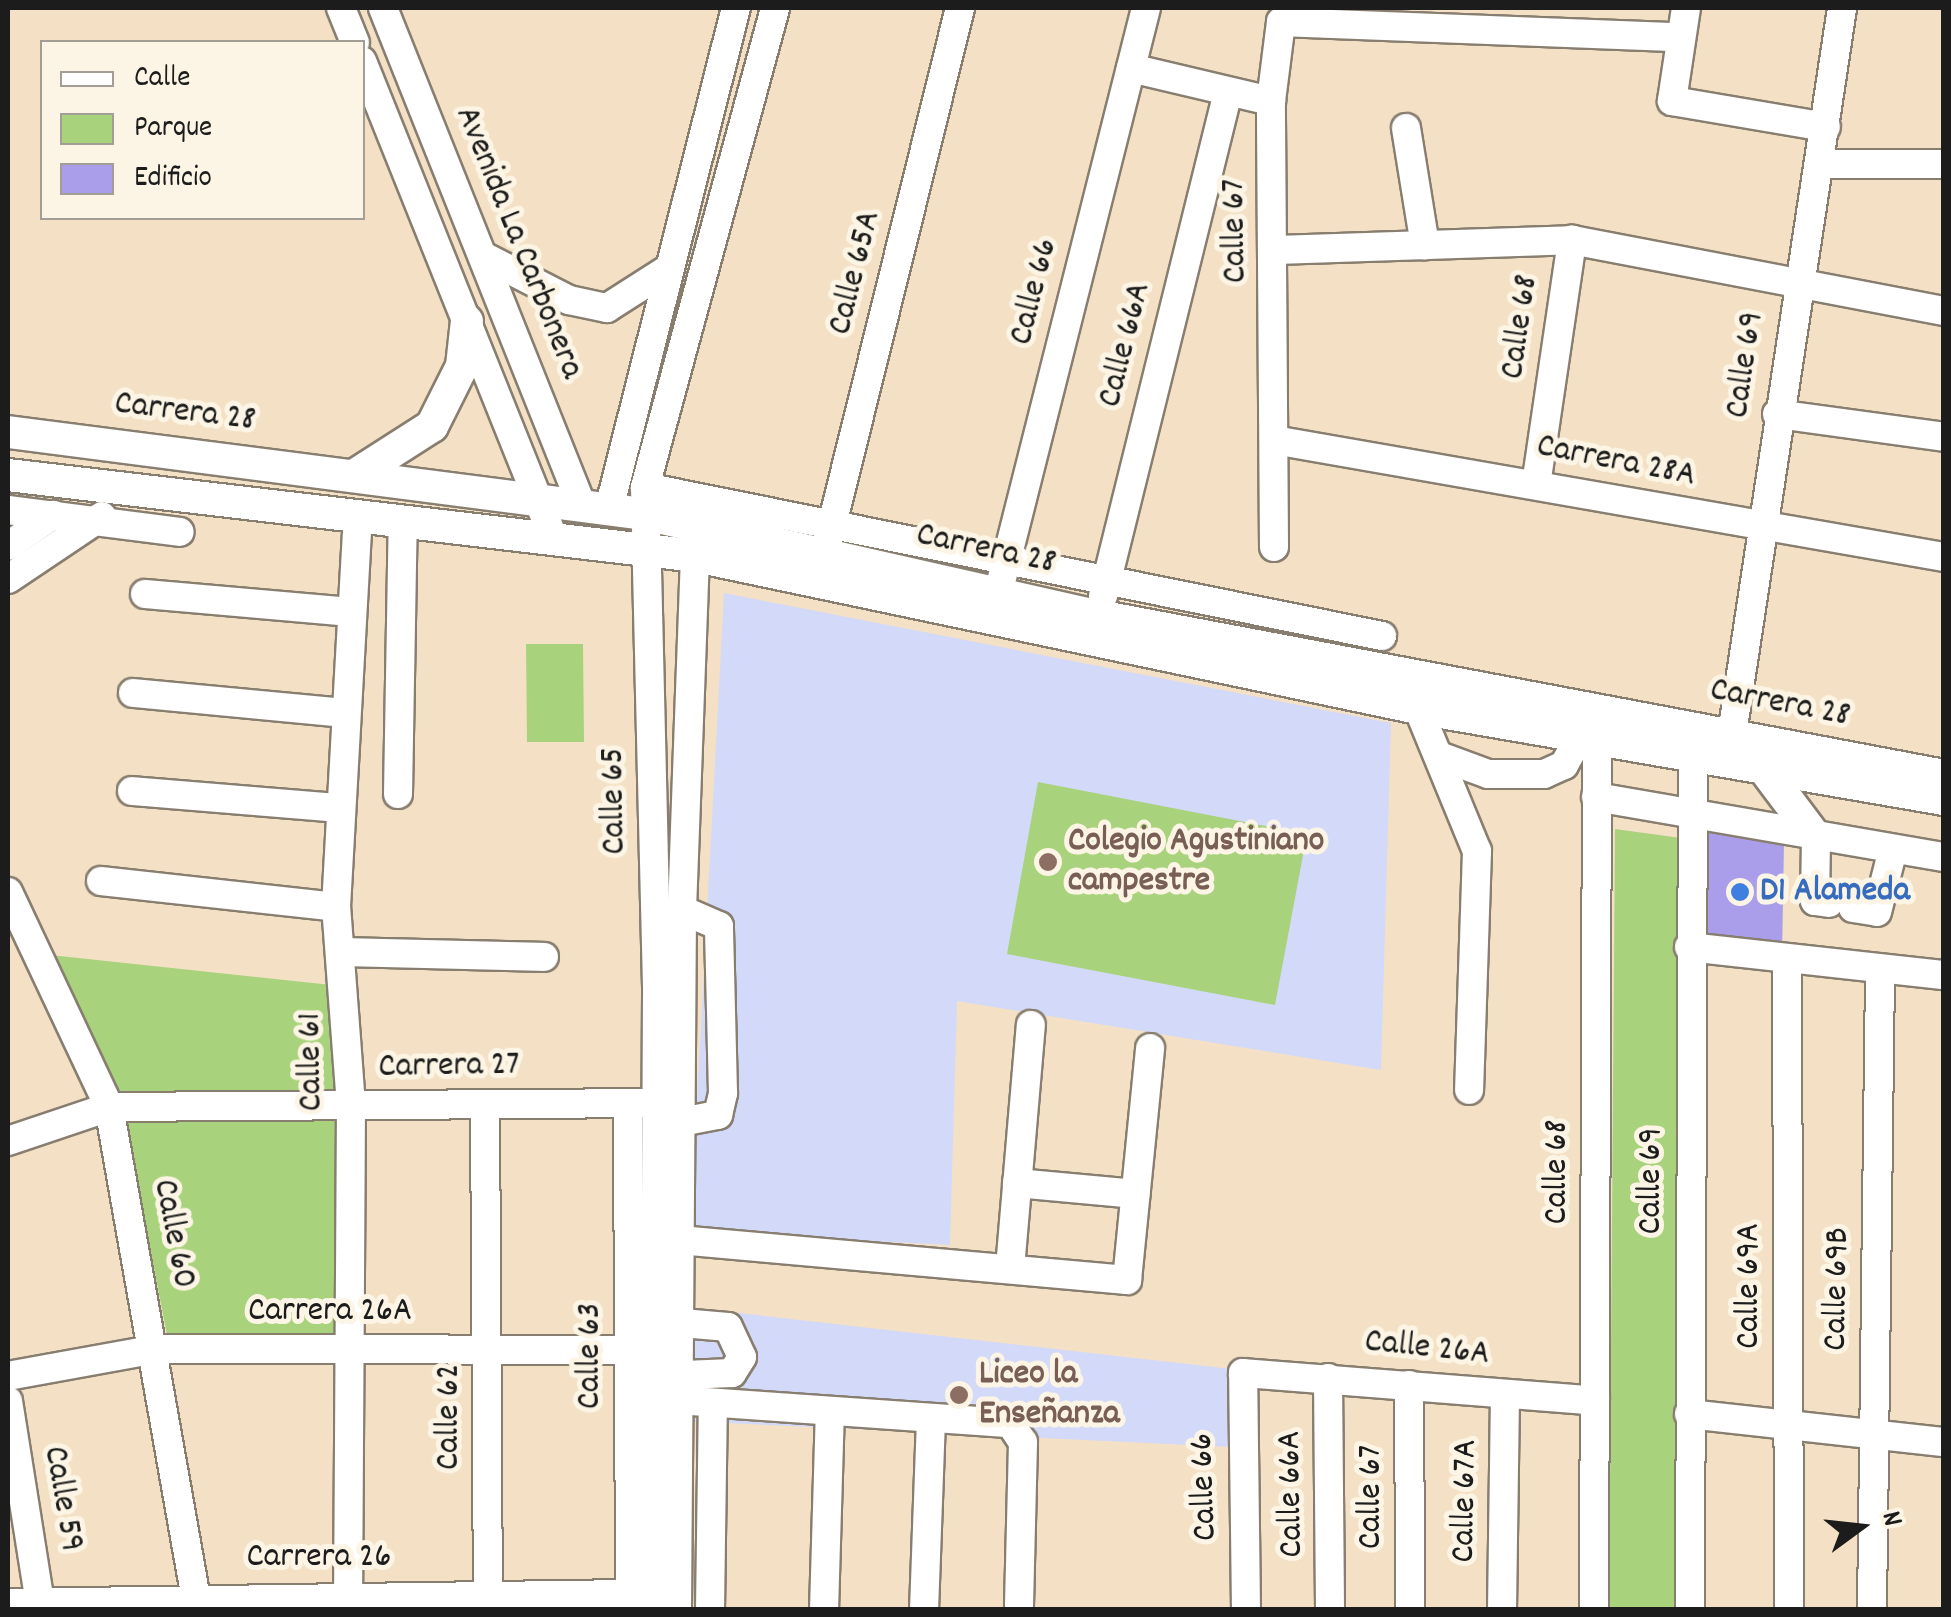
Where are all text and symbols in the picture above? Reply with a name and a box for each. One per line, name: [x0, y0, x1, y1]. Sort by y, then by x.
legend: [40, 40, 365, 220]
text: Calle: [134, 58, 190, 101]
street label: Avenida La Carbonera: [444, 101, 592, 385]
text: Parque: [134, 108, 212, 151]
text: Edificio: [134, 158, 212, 201]
street label: Calle 67: [1214, 178, 1258, 284]
street label: Calle 65A: [820, 207, 892, 339]
street label: Calle 66: [1002, 234, 1068, 350]
street label: Calle 68: [1493, 272, 1549, 382]
street label: Calle 66A: [1090, 278, 1162, 412]
street label: Calle 69: [1718, 309, 1774, 421]
street label: Carrera 28: [112, 384, 258, 442]
street label: Carrera 28A: [1533, 426, 1699, 498]
street label: Carrera 28: [912, 515, 1060, 585]
street label: Carrera 28: [1706, 670, 1854, 738]
street label: Calle 65: [593, 747, 637, 855]
place label: Colegio Agustiniano campestre: [1068, 821, 1324, 903]
marker: Colegio Agustiniano campestre: [1037, 851, 1059, 873]
place label: D1 Alameda: [1760, 871, 1910, 913]
marker: D1 Alameda: [1729, 881, 1751, 903]
street label: Calle 61: [290, 1012, 334, 1112]
street label: Carrera 27: [378, 1045, 520, 1089]
street label: Calle 68: [1537, 1120, 1579, 1224]
street label: Calle 69: [1631, 1128, 1673, 1234]
street label: Calle 60: [142, 1176, 204, 1292]
street label: Calle 69A: [1729, 1223, 1771, 1349]
street label: Calle 69B: [1816, 1227, 1860, 1351]
street label: Carrera 26A: [248, 1291, 412, 1333]
street label: Calle 63: [570, 1303, 612, 1409]
street label: Calle 26A: [1362, 1322, 1492, 1376]
place label: Liceo la Enseñanza: [979, 1354, 1120, 1436]
street label: Calle 62: [429, 1364, 471, 1470]
marker: Liceo la Enseñanza: [948, 1384, 970, 1406]
street label: Calle 66A: [1270, 1430, 1314, 1558]
street label: Calle 66: [1182, 1432, 1228, 1542]
street label: Calle 67A: [1444, 1439, 1488, 1563]
street label: Calle 59: [32, 1443, 92, 1555]
street label: Calle 67: [1351, 1445, 1393, 1549]
north arrow: [1811, 1477, 1911, 1577]
text: N: [1869, 1507, 1911, 1531]
street label: Carrera 26: [247, 1537, 391, 1579]

